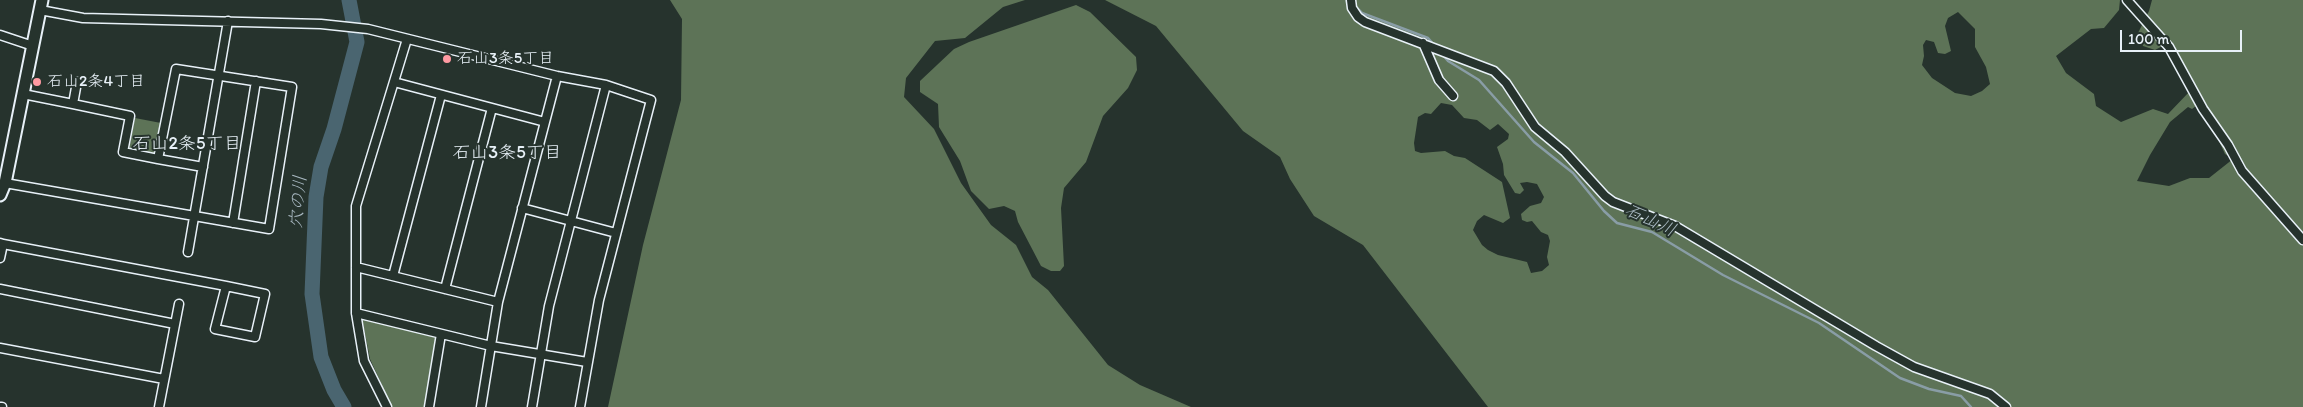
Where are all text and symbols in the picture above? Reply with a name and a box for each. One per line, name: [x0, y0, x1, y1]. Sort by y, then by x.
scale bar: [2123, 20, 2246, 52]
text: 100 m: [2128, 30, 2169, 48]
place label: 石山3条5丁目: [457, 49, 554, 69]
marker: 石山3条5丁目: [441, 53, 453, 65]
place label: 石山2条4丁目: [47, 72, 145, 92]
marker: 石山2条4丁目: [31, 76, 43, 88]
district label: 石山2条5丁目: [133, 133, 241, 155]
district label: 石山3条5丁目: [452, 142, 562, 164]
water label: 穴の川: [286, 174, 312, 230]
water label: 石山川: [1621, 200, 1679, 242]

